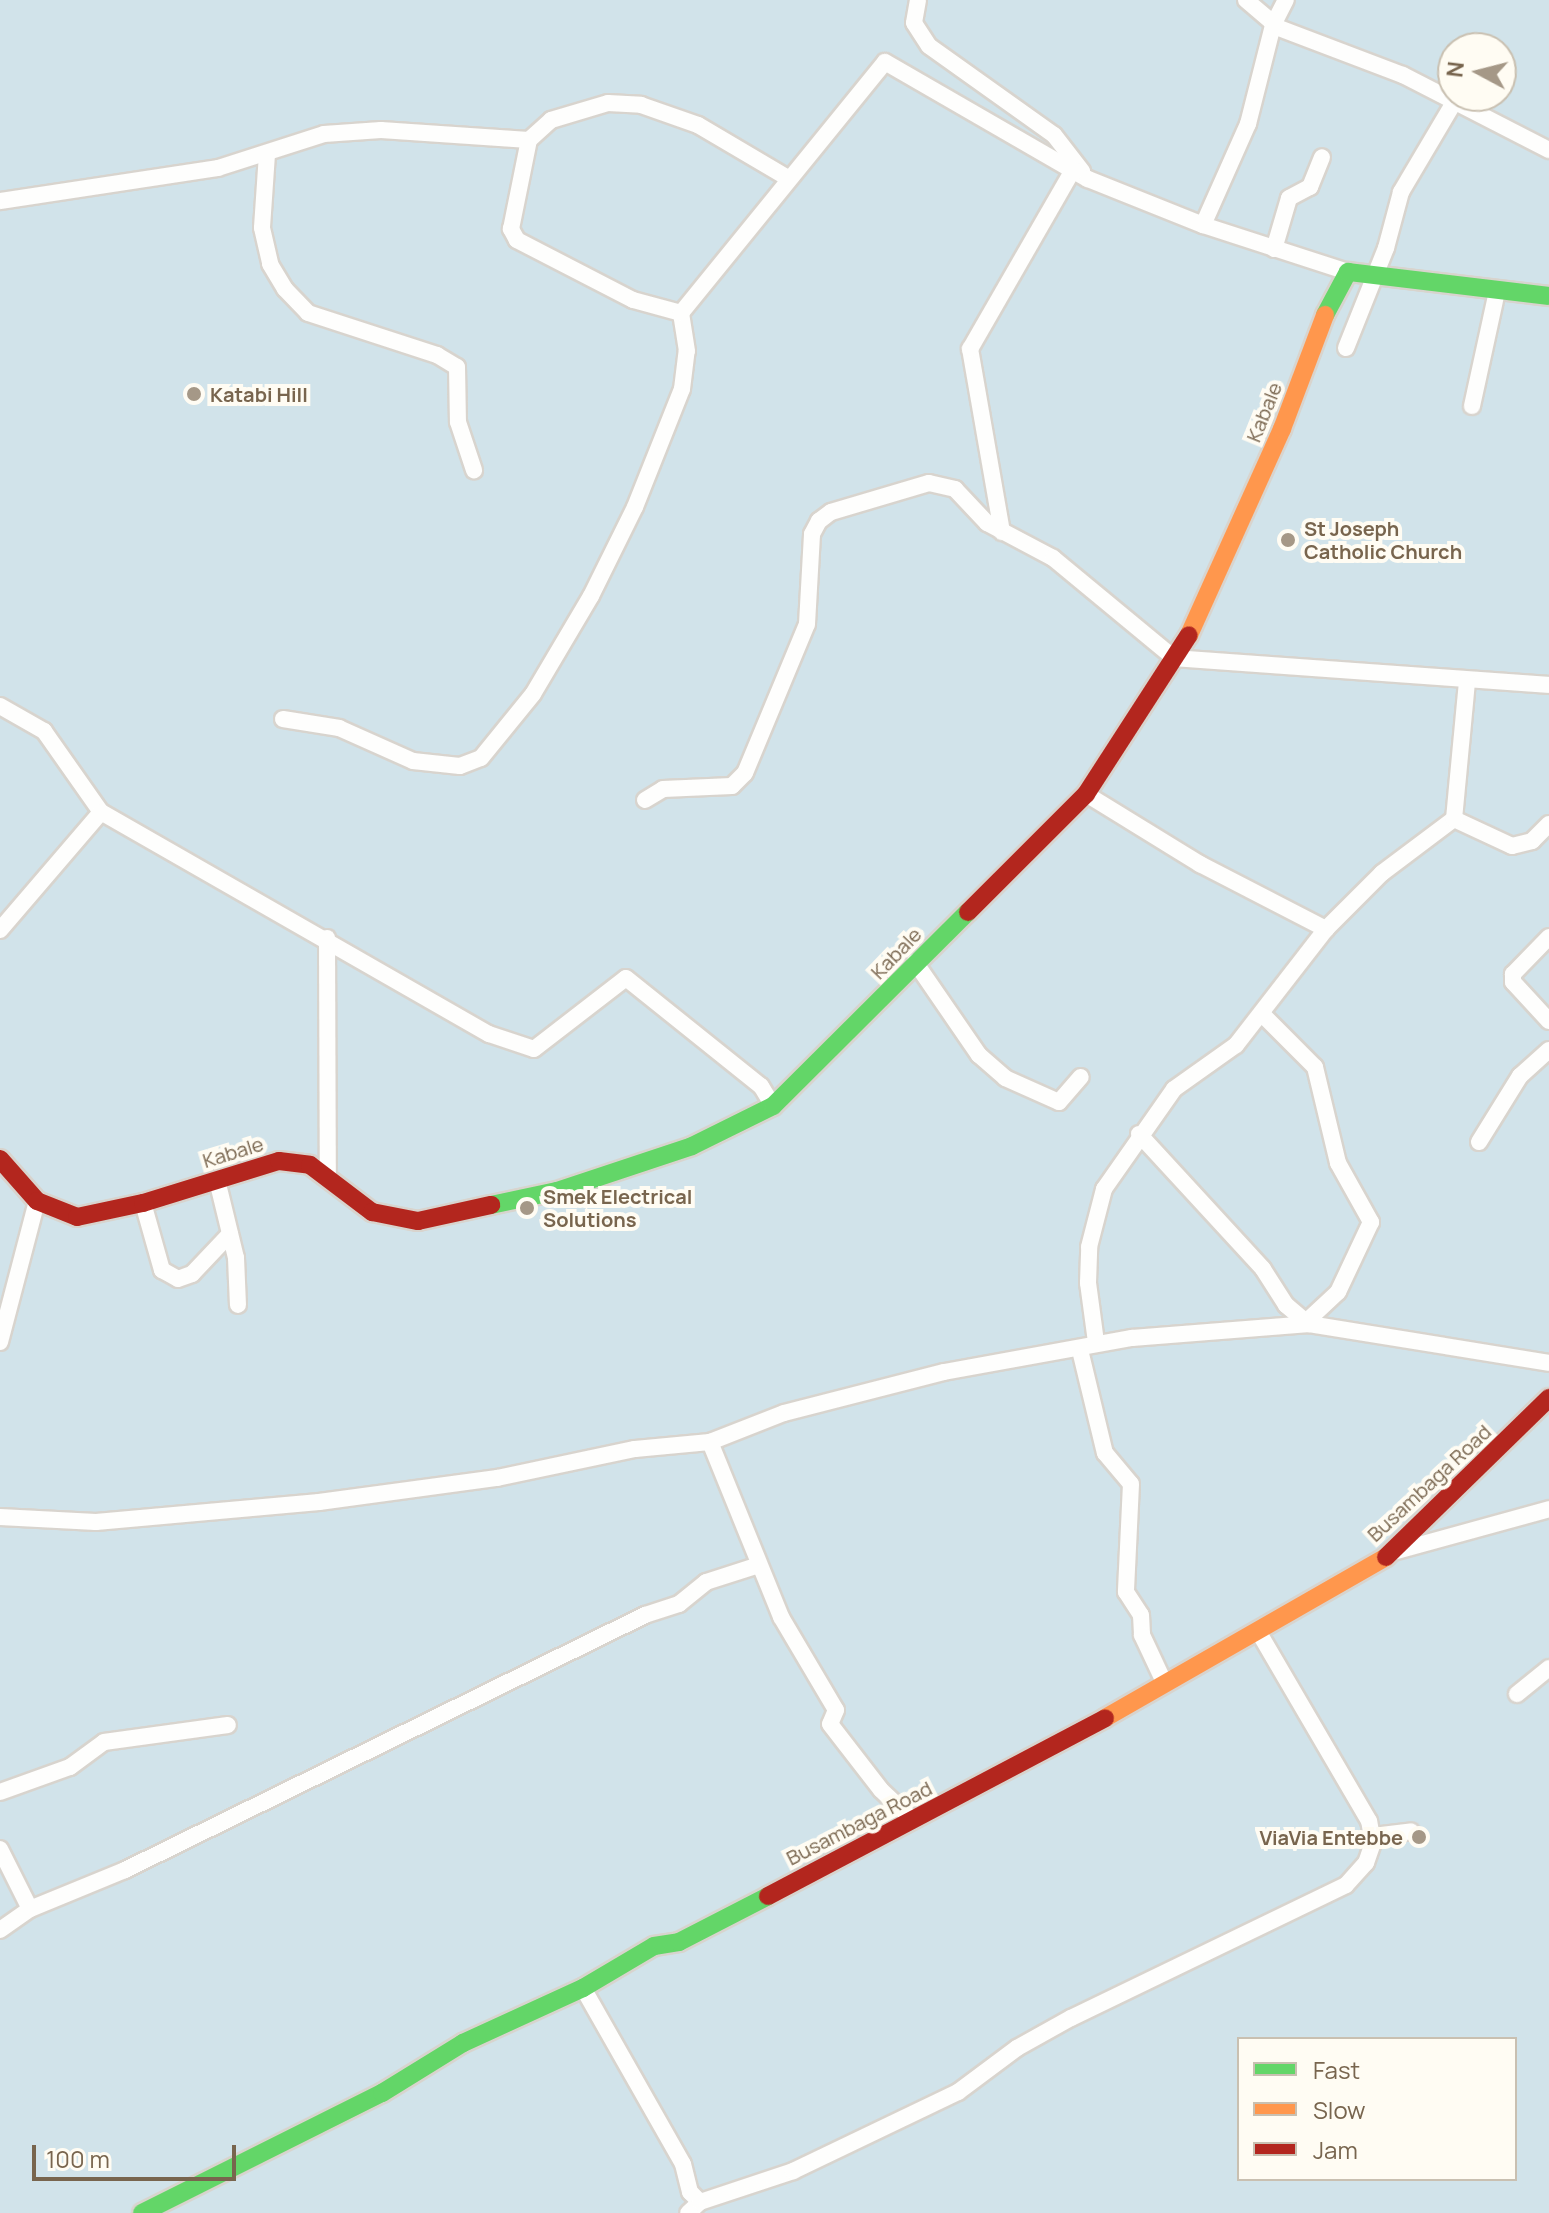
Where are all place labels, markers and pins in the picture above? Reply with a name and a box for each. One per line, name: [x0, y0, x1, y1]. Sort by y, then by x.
place label: Katabi Hill: [210, 382, 308, 406]
marker: Katabi Hill: [185, 385, 203, 403]
place label: St Joseph Catholic Church: [1304, 516, 1462, 563]
marker: St Joseph Catholic Church: [1279, 531, 1297, 549]
place label: Smek Electrical Solutions: [543, 1184, 692, 1231]
marker: Smek Electrical Solutions: [518, 1199, 536, 1217]
place label: ViaVia Entebbe: [1259, 1825, 1403, 1849]
marker: ViaVia Entebbe: [1410, 1828, 1428, 1846]

